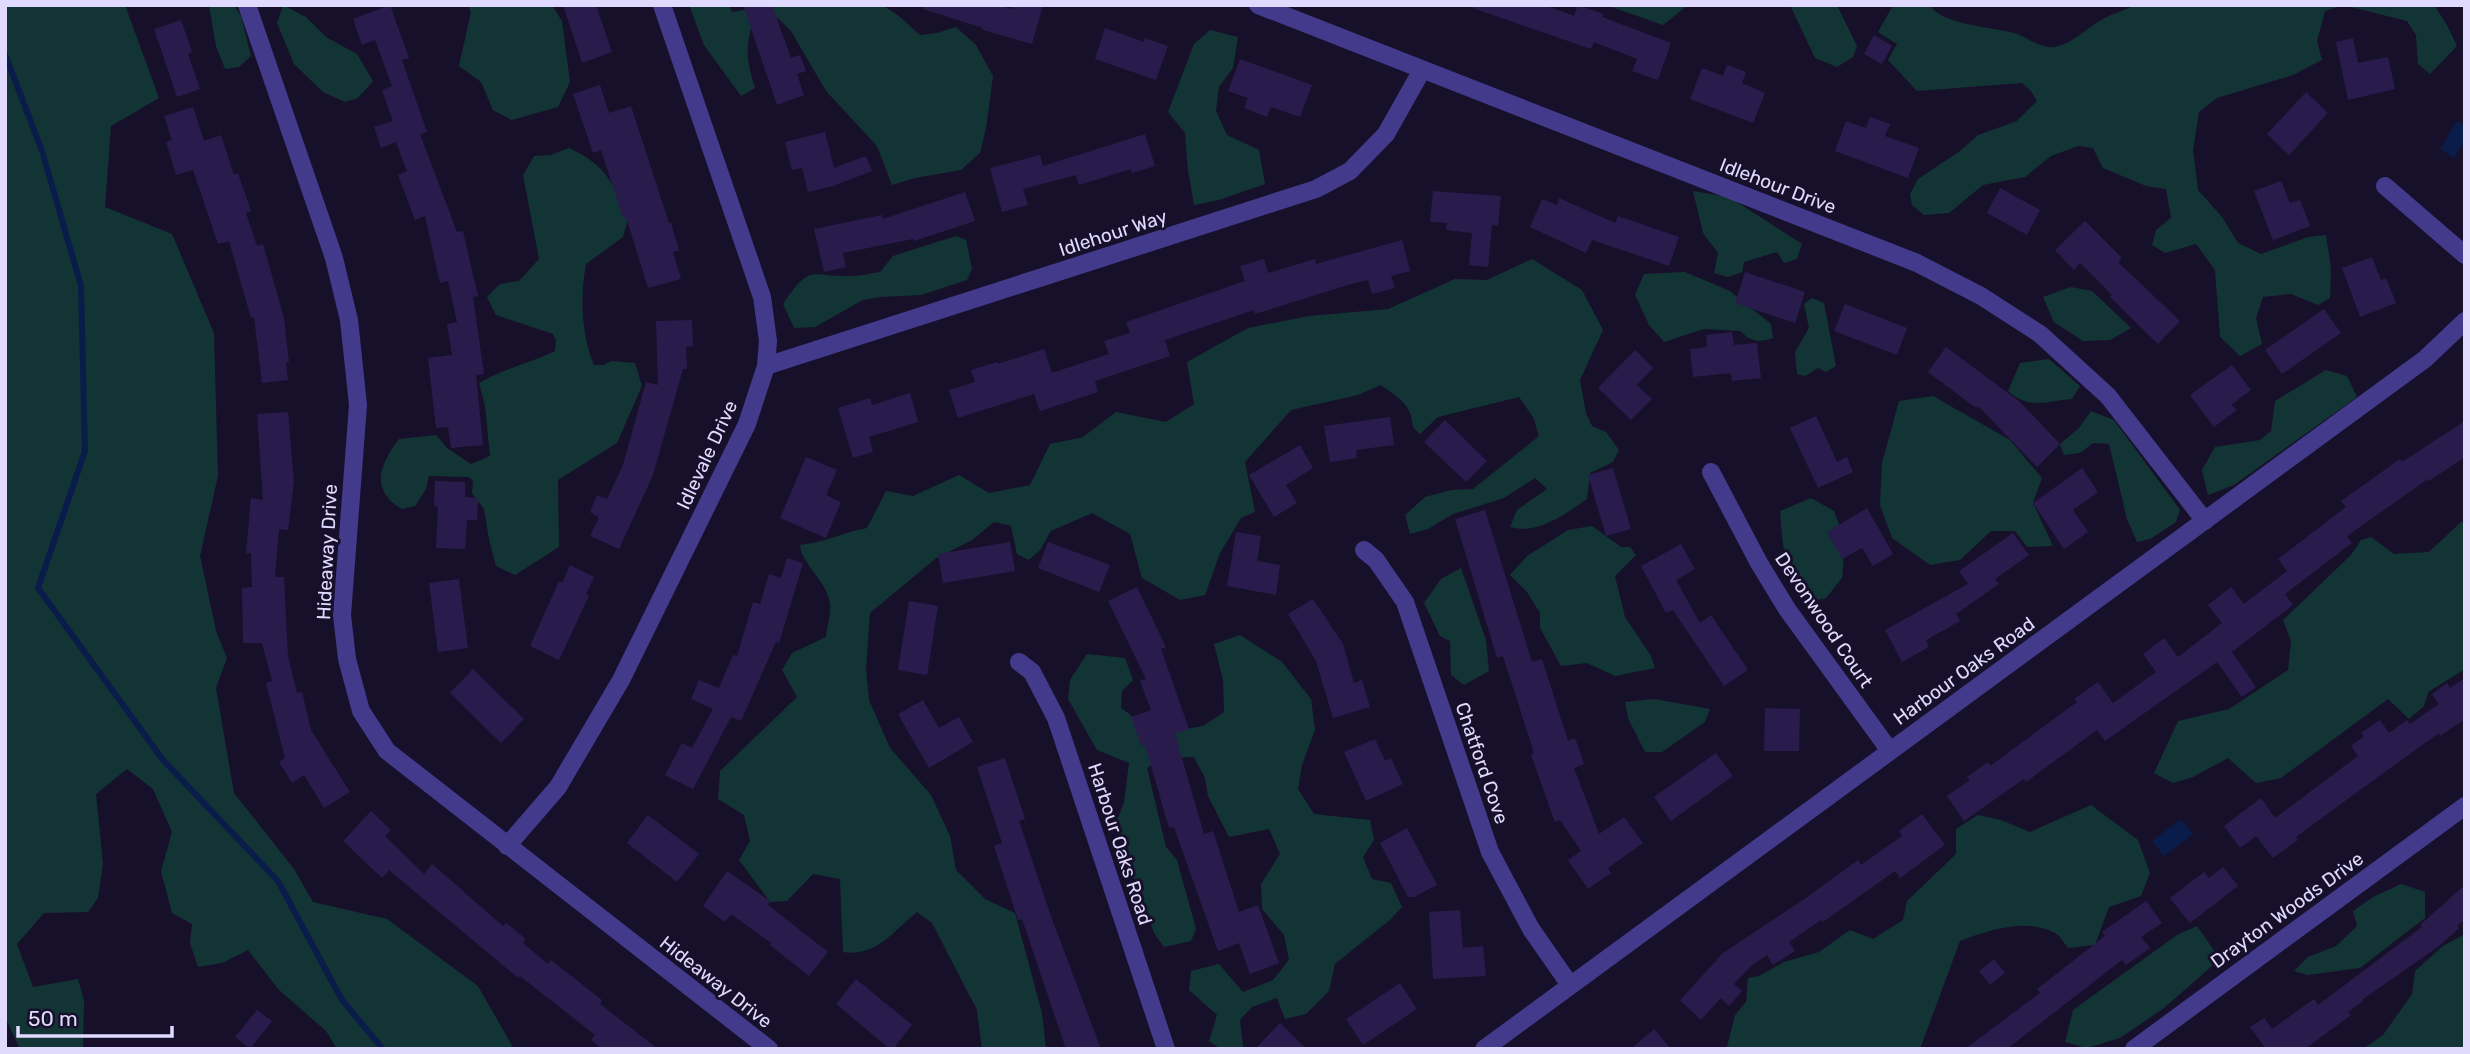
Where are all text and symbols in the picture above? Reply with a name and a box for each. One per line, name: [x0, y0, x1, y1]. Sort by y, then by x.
street label: Idlehour Drive: [1717, 153, 1839, 219]
street label: Idlehour Way: [1056, 205, 1170, 261]
street label: Idlevale Drive: [672, 397, 742, 513]
street label: Hideaway Drive: [312, 483, 342, 621]
street label: Devonwood Court: [1770, 548, 1878, 692]
street label: Harbour Oaks Road: [1889, 612, 2039, 730]
street label: Chatford Cove: [1450, 699, 1514, 827]
street label: Harbour Oaks Road: [1083, 760, 1157, 928]
street label: Drayton Woods Drive: [2206, 847, 2368, 973]
street label: Hideaway Drive: [655, 931, 777, 1033]
scale bar: [18, 995, 172, 1038]
text: 50 m: [28, 1006, 78, 1031]

